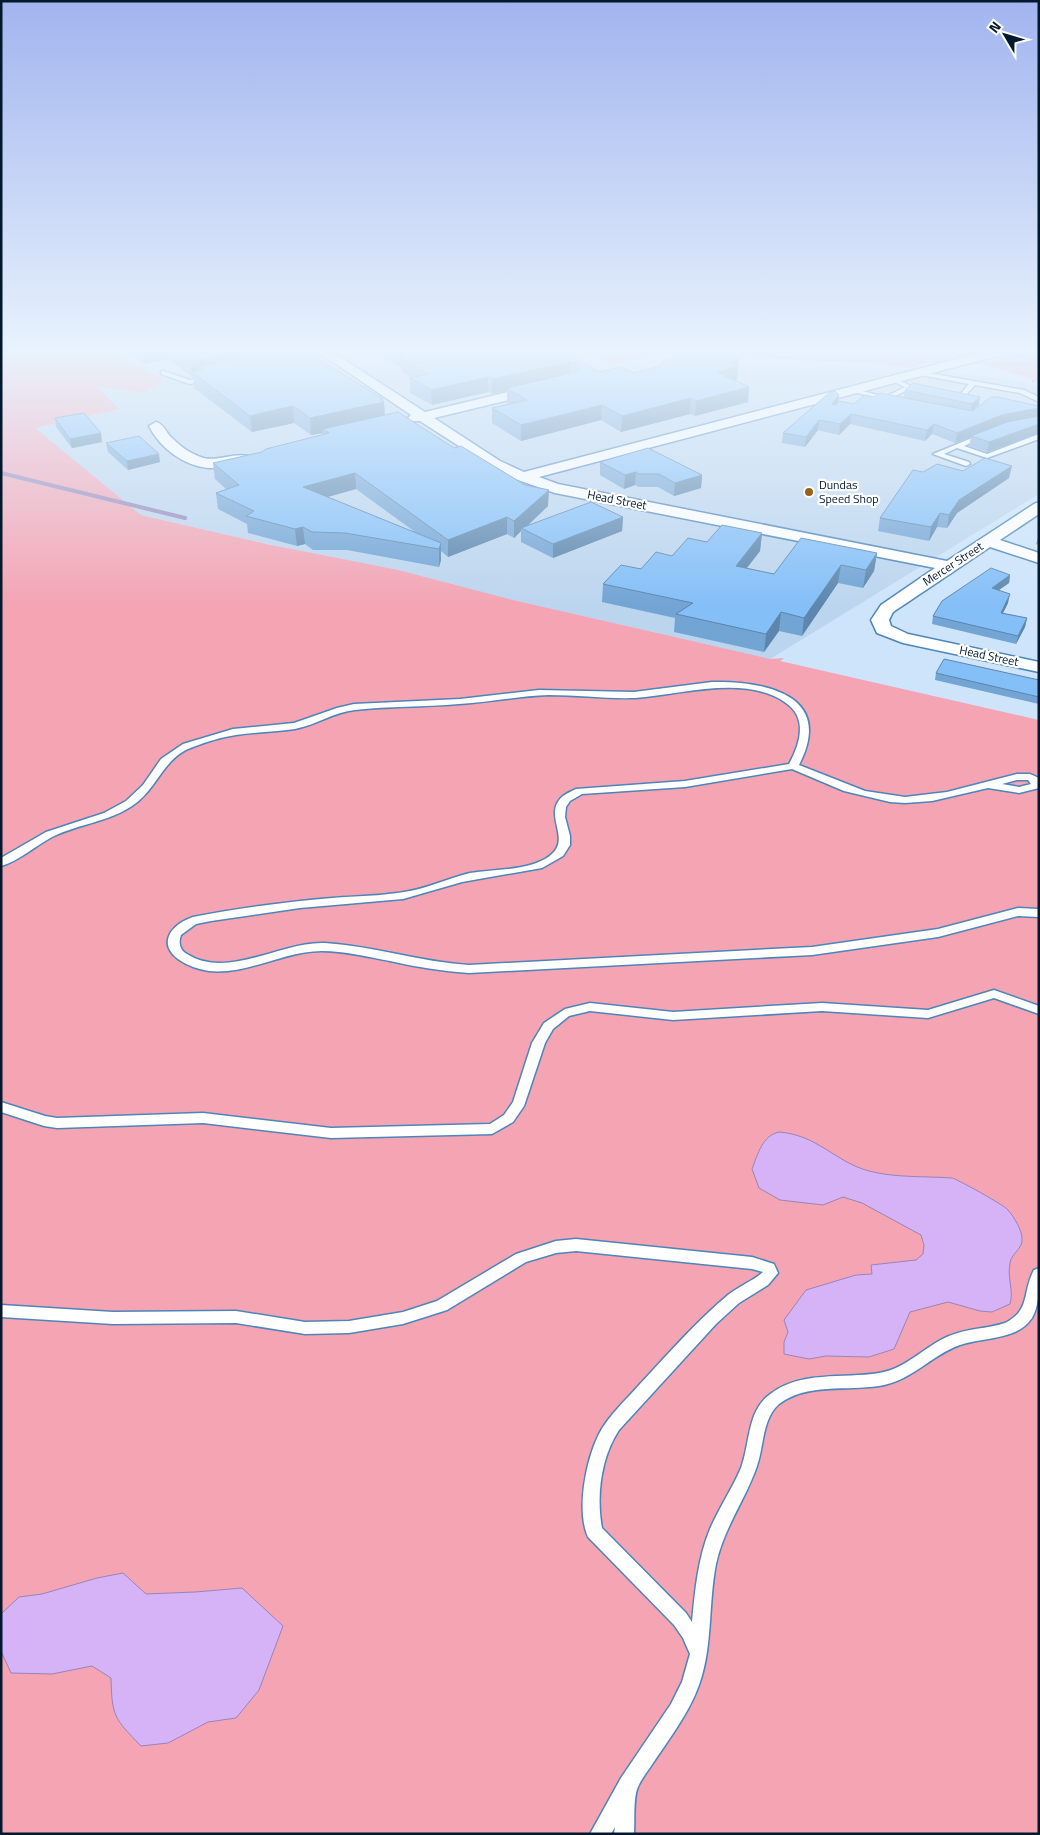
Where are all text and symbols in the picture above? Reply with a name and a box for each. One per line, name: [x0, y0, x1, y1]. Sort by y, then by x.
north arrow: [980, 10, 1030, 60]
text: N: [983, 16, 1006, 37]
place label: Dundas Speed Shop: [819, 475, 879, 508]
street label: Head Street: [586, 484, 649, 515]
marker: Dundas Speed Shop: [803, 486, 815, 498]
street label: Mercer Street: [919, 536, 988, 590]
street label: Head Street: [958, 640, 1021, 671]

